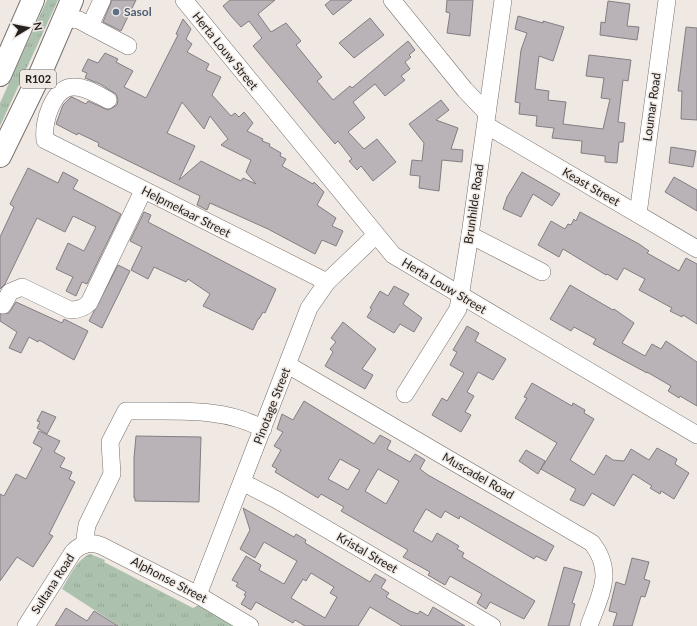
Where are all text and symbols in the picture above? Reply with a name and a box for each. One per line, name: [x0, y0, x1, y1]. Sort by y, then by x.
place label: Sasol: [124, 4, 152, 19]
marker: Sasol: [111, 7, 121, 17]
north arrow: [8, 8, 48, 48]
street label: Herta Louw Street: [189, 9, 262, 93]
text: N: [31, 21, 45, 31]
road number: R102: [20, 70, 56, 88]
street label: Loumar Road: [639, 72, 664, 142]
street label: Brunhilde Road: [460, 163, 487, 245]
street label: Keast Street: [560, 164, 623, 209]
street label: Helpmekaar Street: [139, 183, 234, 241]
street label: Herta Louw Street: [399, 254, 490, 317]
street label: Pinotage Street: [250, 365, 293, 446]
street label: Muscadel Road: [440, 449, 517, 502]
street label: Kristal Street: [334, 529, 401, 576]
street label: Sultana Road: [28, 551, 78, 617]
street label: Alphonse Street: [129, 553, 210, 606]

